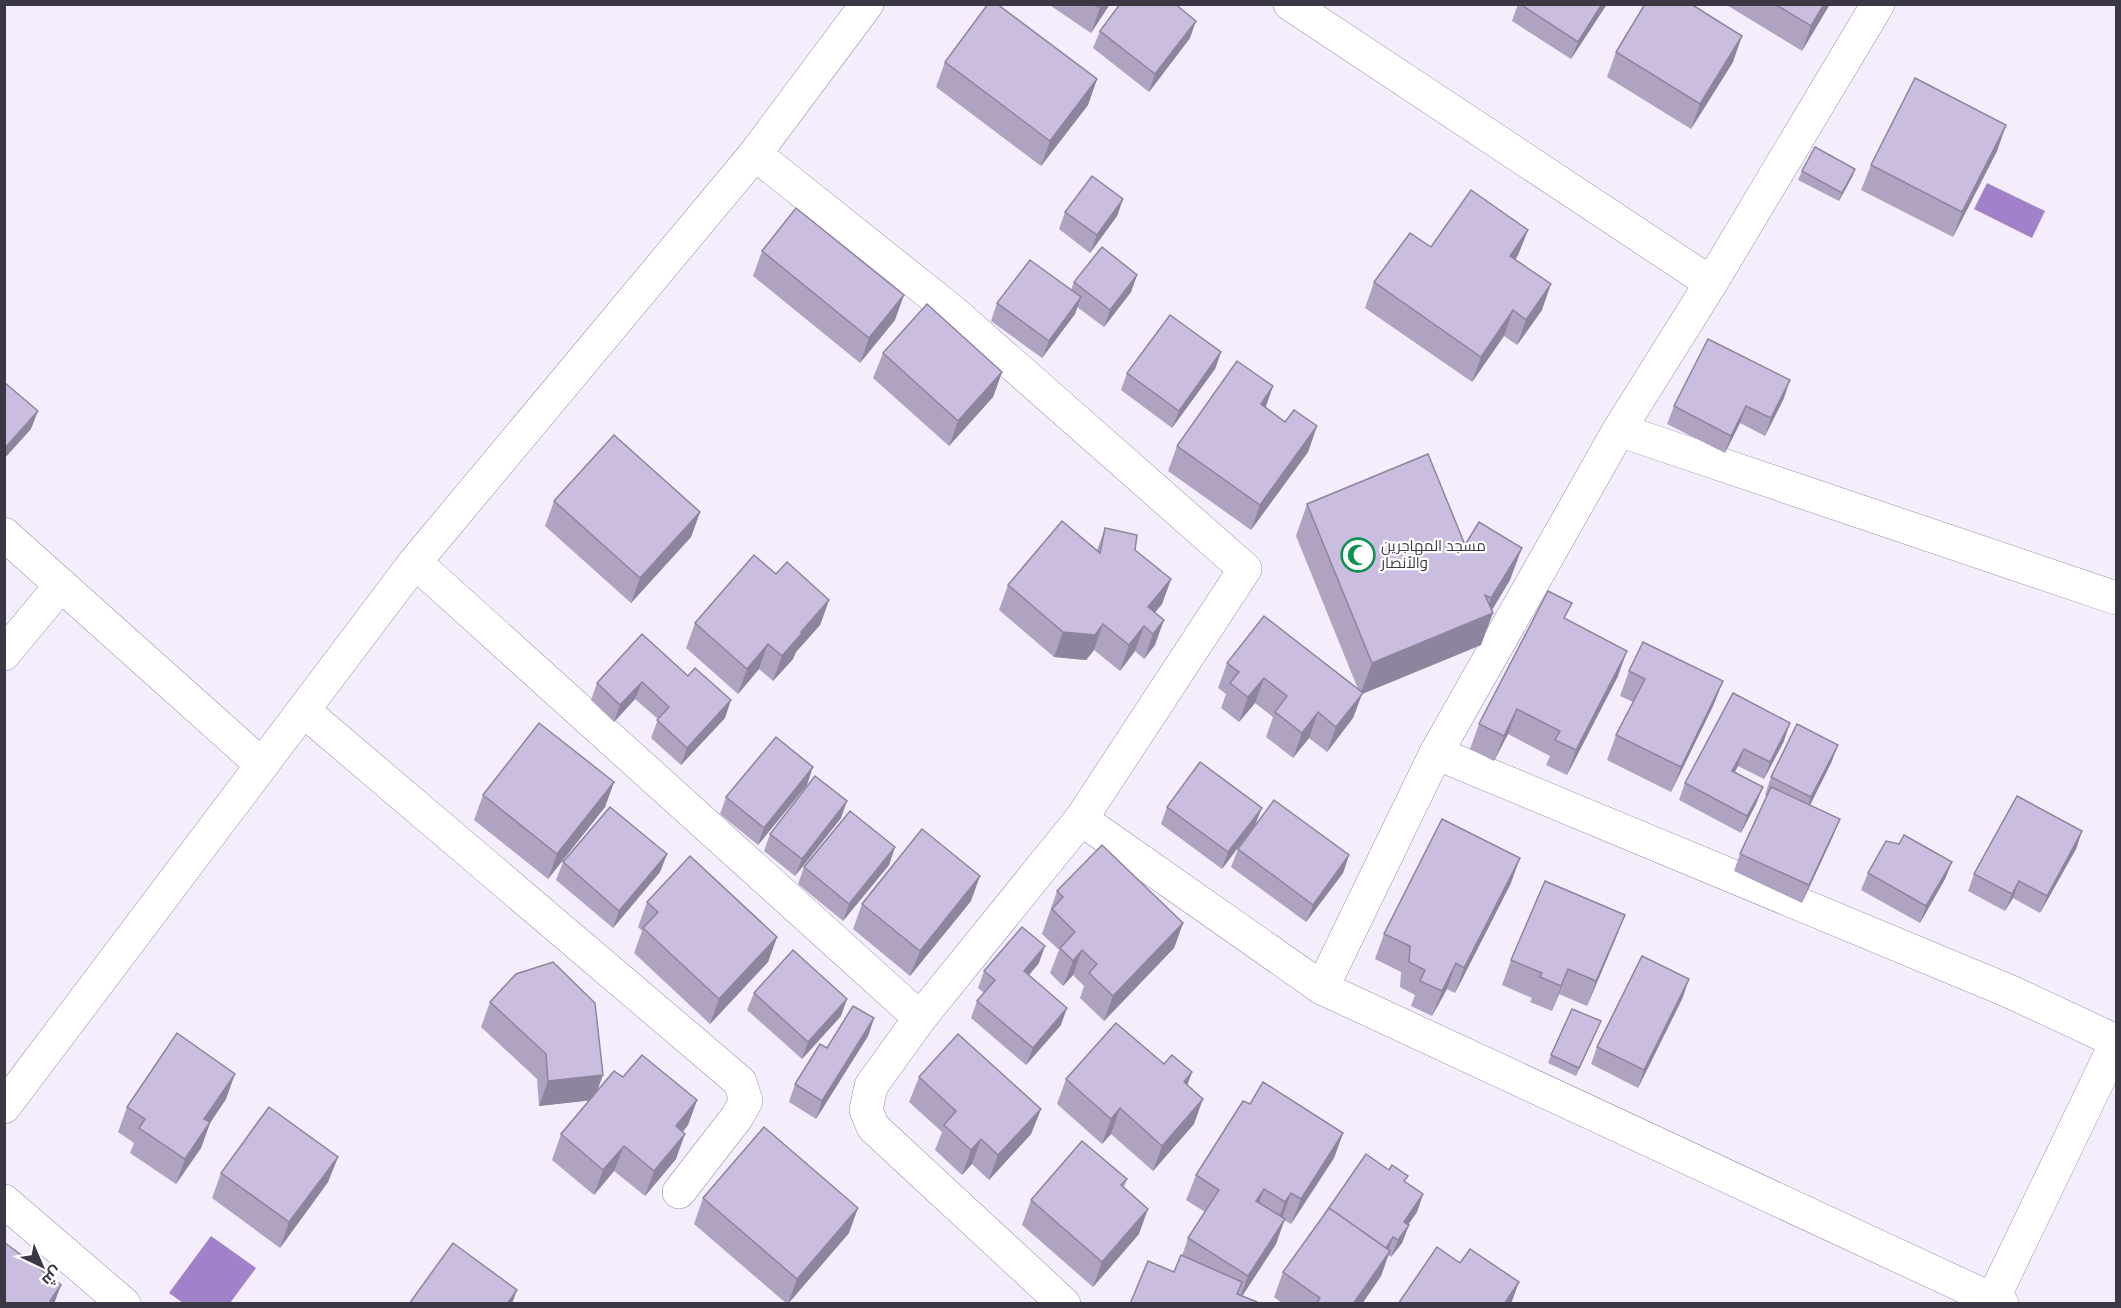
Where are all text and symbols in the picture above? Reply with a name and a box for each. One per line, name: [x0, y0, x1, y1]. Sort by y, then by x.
mosque icon: مسجد المهاجرين والأنصار: [1340, 537, 1376, 573]
place label: مسجد المهاجرين والأنصار: [1380, 537, 1486, 572]
north arrow: [12, 1236, 72, 1296]
text: ش: [38, 1262, 65, 1290]

